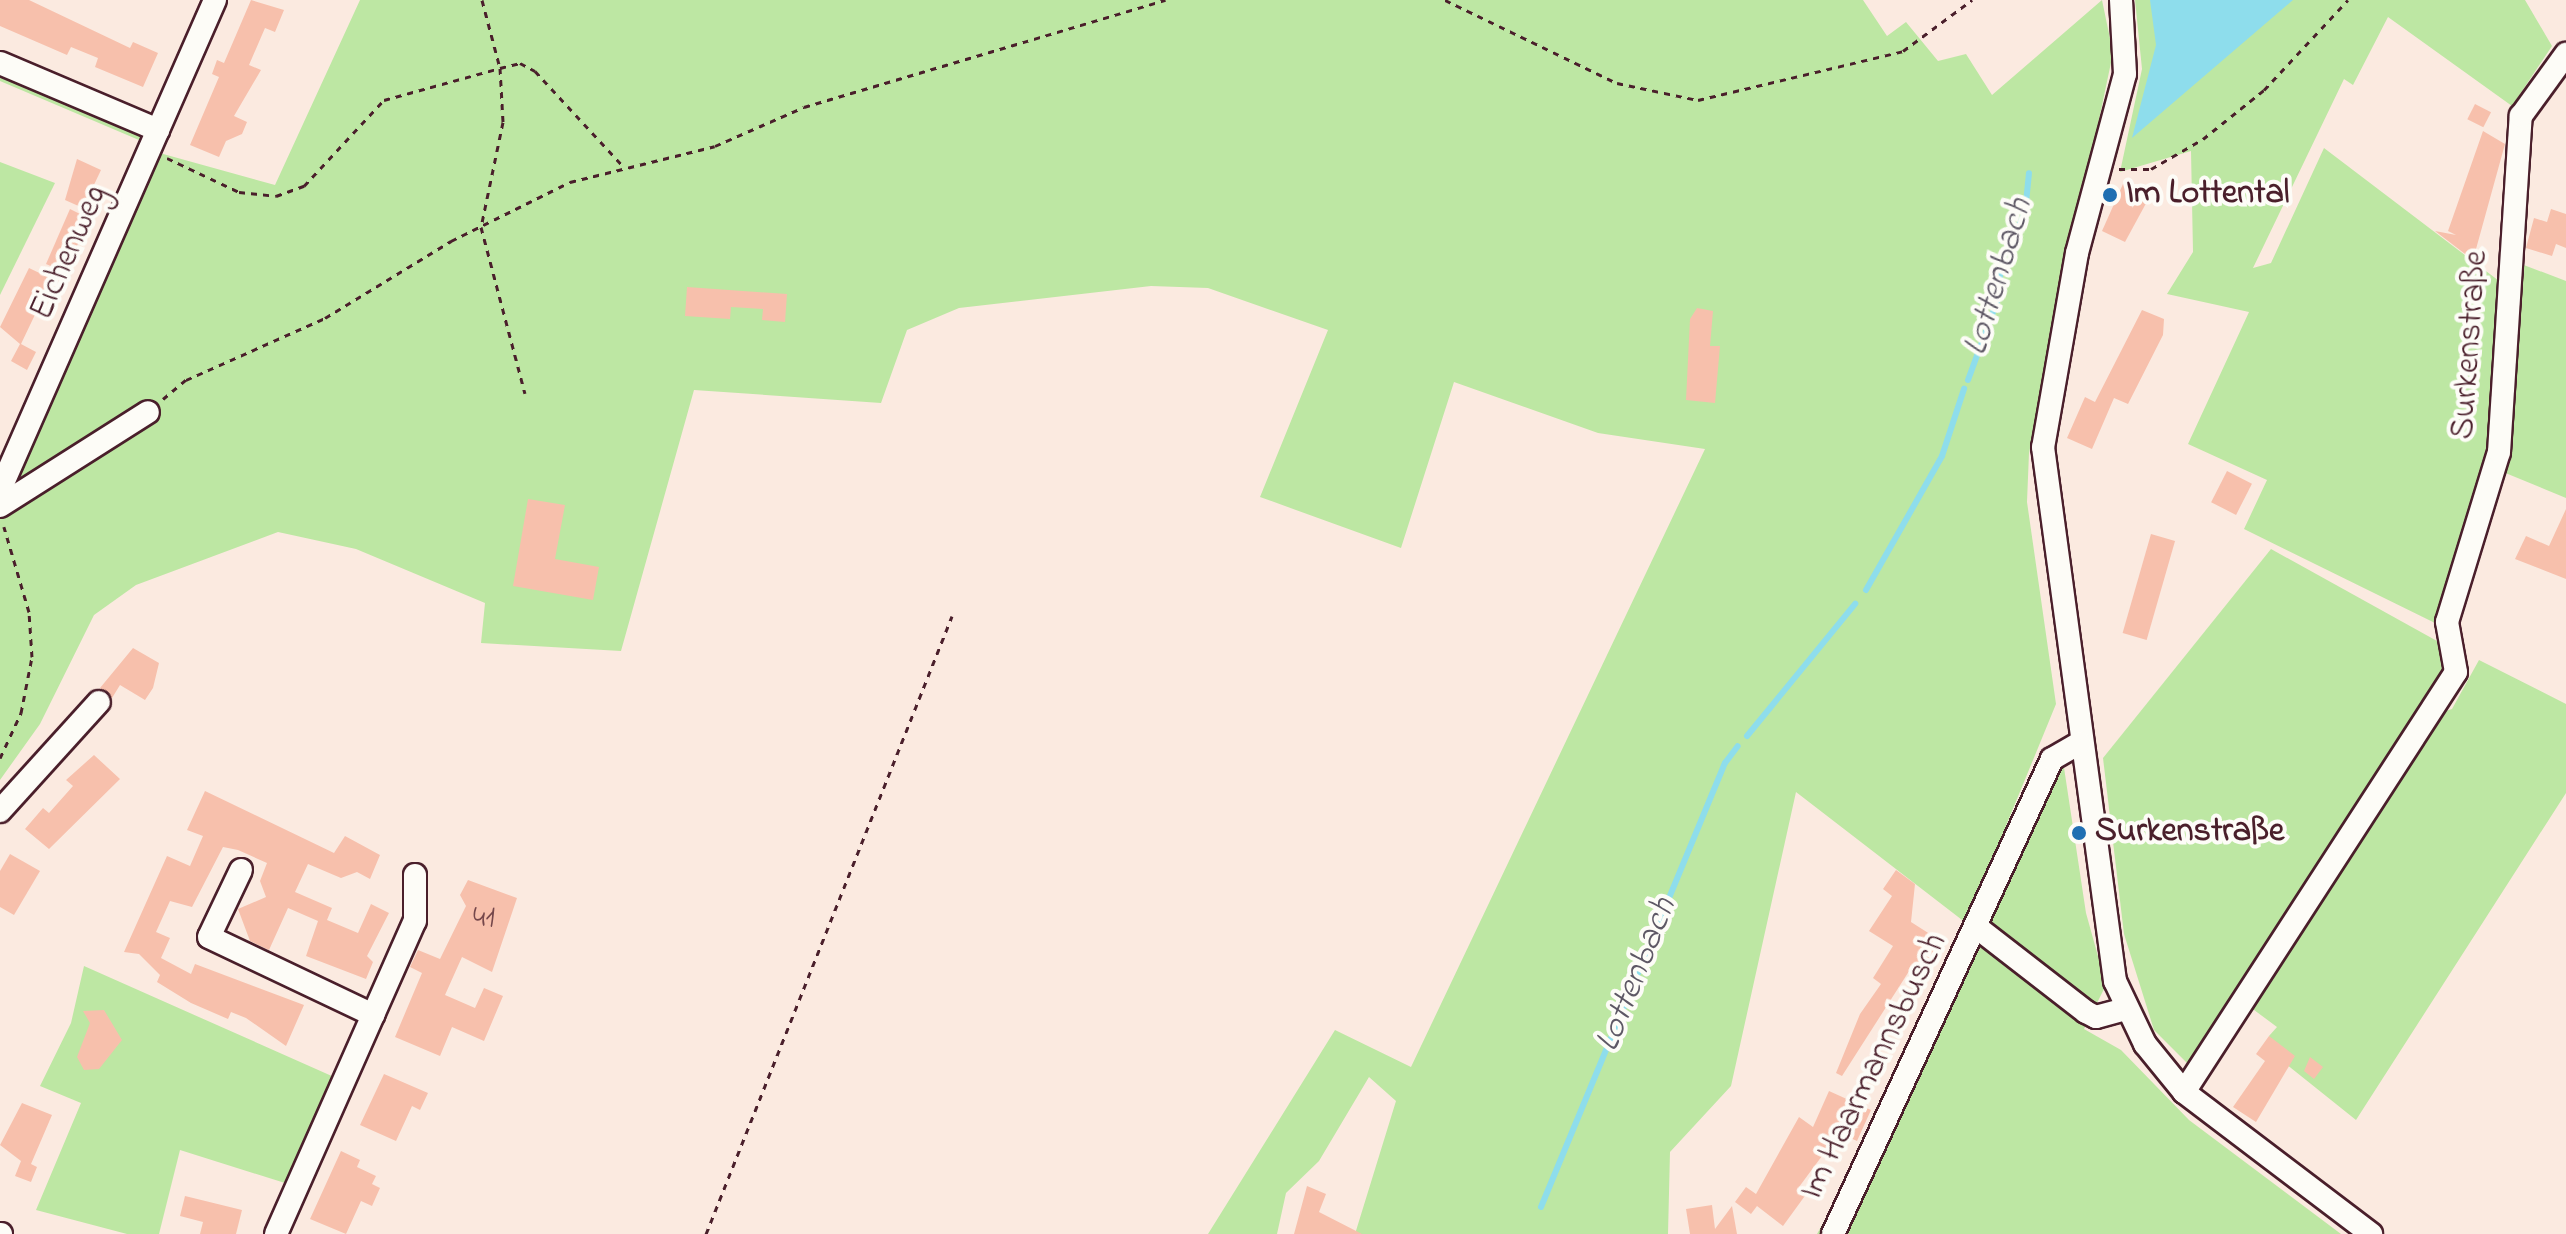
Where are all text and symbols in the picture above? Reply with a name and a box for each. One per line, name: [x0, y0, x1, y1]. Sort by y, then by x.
place label: Im Lottental: [2126, 175, 2289, 215]
street label: Eichenweg: [22, 179, 118, 327]
marker: Im Lottental: [2101, 186, 2119, 204]
water label: Lottenbach: [1955, 193, 2043, 361]
street label: Surkenstraße: [2444, 249, 2498, 441]
place label: Surkenstraße: [2095, 813, 2284, 853]
marker: Surkenstraße: [2070, 824, 2088, 842]
water label: Lottenbach: [1587, 892, 1687, 1058]
house number: 41: [473, 901, 495, 937]
street label: Im Haarmannsbusch: [1793, 927, 1957, 1207]

